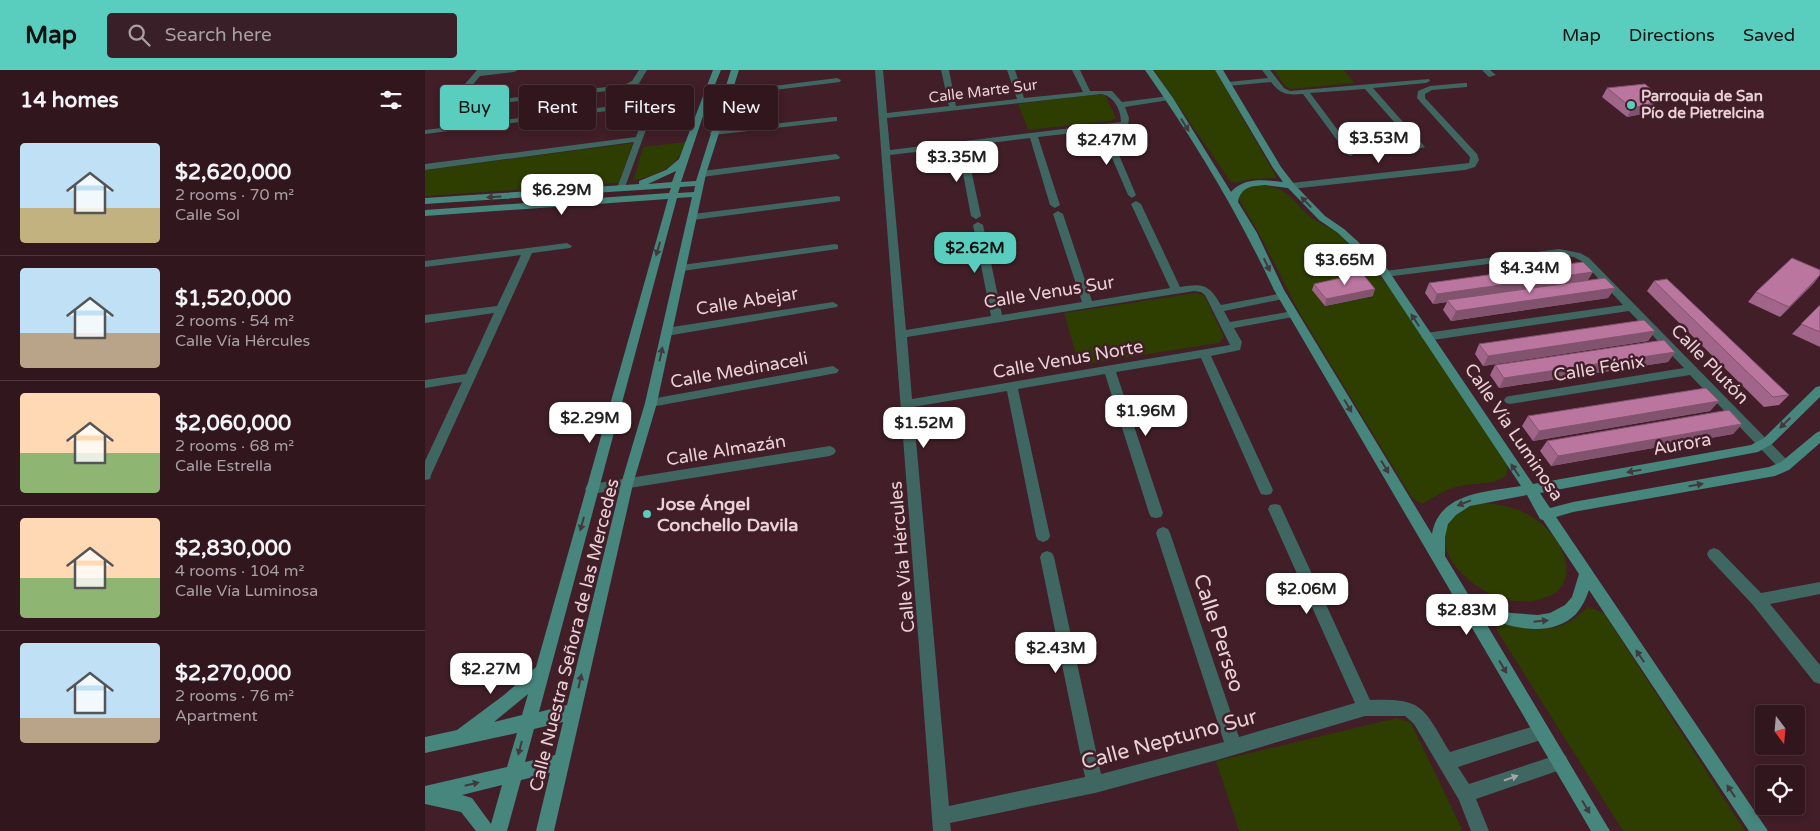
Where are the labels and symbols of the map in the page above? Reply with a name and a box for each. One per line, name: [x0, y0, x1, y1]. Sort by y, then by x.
street label: Calle Marte Sur: [928, 75, 1039, 107]
place label: Parroquia de San Pío de Pietrelcina: [1641, 87, 1765, 122]
marker: Parroquia de San Pío de Pietrelcina: [1625, 99, 1637, 111]
one-way arrow: [1181, 119, 1190, 132]
pin: $3.53M: [1338, 122, 1420, 164]
pin: $2.47M: [1066, 124, 1148, 166]
pin: $3.35M: [916, 140, 998, 183]
pin: $6.29M: [521, 174, 603, 216]
one-way arrow: [486, 193, 502, 201]
one-way arrow: [1300, 197, 1312, 209]
pin: $2.62M: [934, 232, 1016, 274]
one-way arrow: [654, 242, 662, 257]
pin: $3.65M: [1304, 244, 1386, 286]
pin: $4.34M: [1489, 252, 1571, 294]
one-way arrow: [1264, 258, 1272, 272]
street label: Calle Venus Sur: [982, 271, 1116, 313]
street label: Calle Abejar: [694, 282, 800, 320]
one-way arrow: [1410, 314, 1420, 327]
street label: Calle Plutón: [1666, 319, 1754, 409]
street label: Calle Venus Norte: [991, 335, 1145, 383]
one-way arrow: [658, 345, 666, 361]
street label: Calle Medinaceli: [668, 347, 810, 393]
street label: Calle Fénix: [1552, 350, 1646, 386]
street label: Calle Vía Luminosa: [1460, 359, 1568, 505]
pin: $1.96M: [1105, 394, 1187, 437]
one-way arrow: [1344, 400, 1353, 413]
pin: $2.29M: [549, 402, 631, 444]
pin: $1.52M: [883, 406, 965, 449]
one-way arrow: [1779, 417, 1791, 429]
street label: Aurora: [1651, 428, 1713, 460]
street label: Calle Almazán: [665, 430, 787, 470]
one-way arrow: [1380, 461, 1389, 474]
one-way arrow: [1510, 463, 1520, 477]
one-way arrow: [1626, 468, 1642, 476]
street label: Calle Nuestra Señora de las Mercedes: [524, 476, 624, 794]
street label: Calle Vía Hércules: [884, 480, 920, 634]
one-way arrow: [1688, 481, 1704, 489]
place label: Jose Ángel Conchello Davila: [656, 493, 798, 536]
one-way arrow: [1456, 499, 1471, 507]
marker: Jose Ángel Conchello Davila: [641, 508, 653, 520]
one-way arrow: [578, 516, 586, 531]
street label: Calle Perseo: [1188, 571, 1249, 695]
pin: $2.06M: [1266, 572, 1348, 615]
pin: $2.83M: [1426, 594, 1508, 636]
one-way arrow: [1533, 617, 1549, 625]
pin: $2.43M: [1015, 632, 1097, 674]
one-way arrow: [1635, 650, 1645, 663]
pin: $2.27M: [450, 652, 532, 695]
one-way arrow: [1499, 661, 1508, 674]
one-way arrow: [576, 674, 584, 689]
street label: Calle Neptuno Sur: [1078, 704, 1260, 775]
north arrow: [1755, 705, 1805, 755]
one-way arrow: [516, 740, 524, 755]
one-way arrow: [1503, 774, 1518, 782]
one-way arrow: [465, 780, 480, 788]
one-way arrow: [1726, 784, 1736, 797]
one-way arrow: [1582, 800, 1591, 813]

